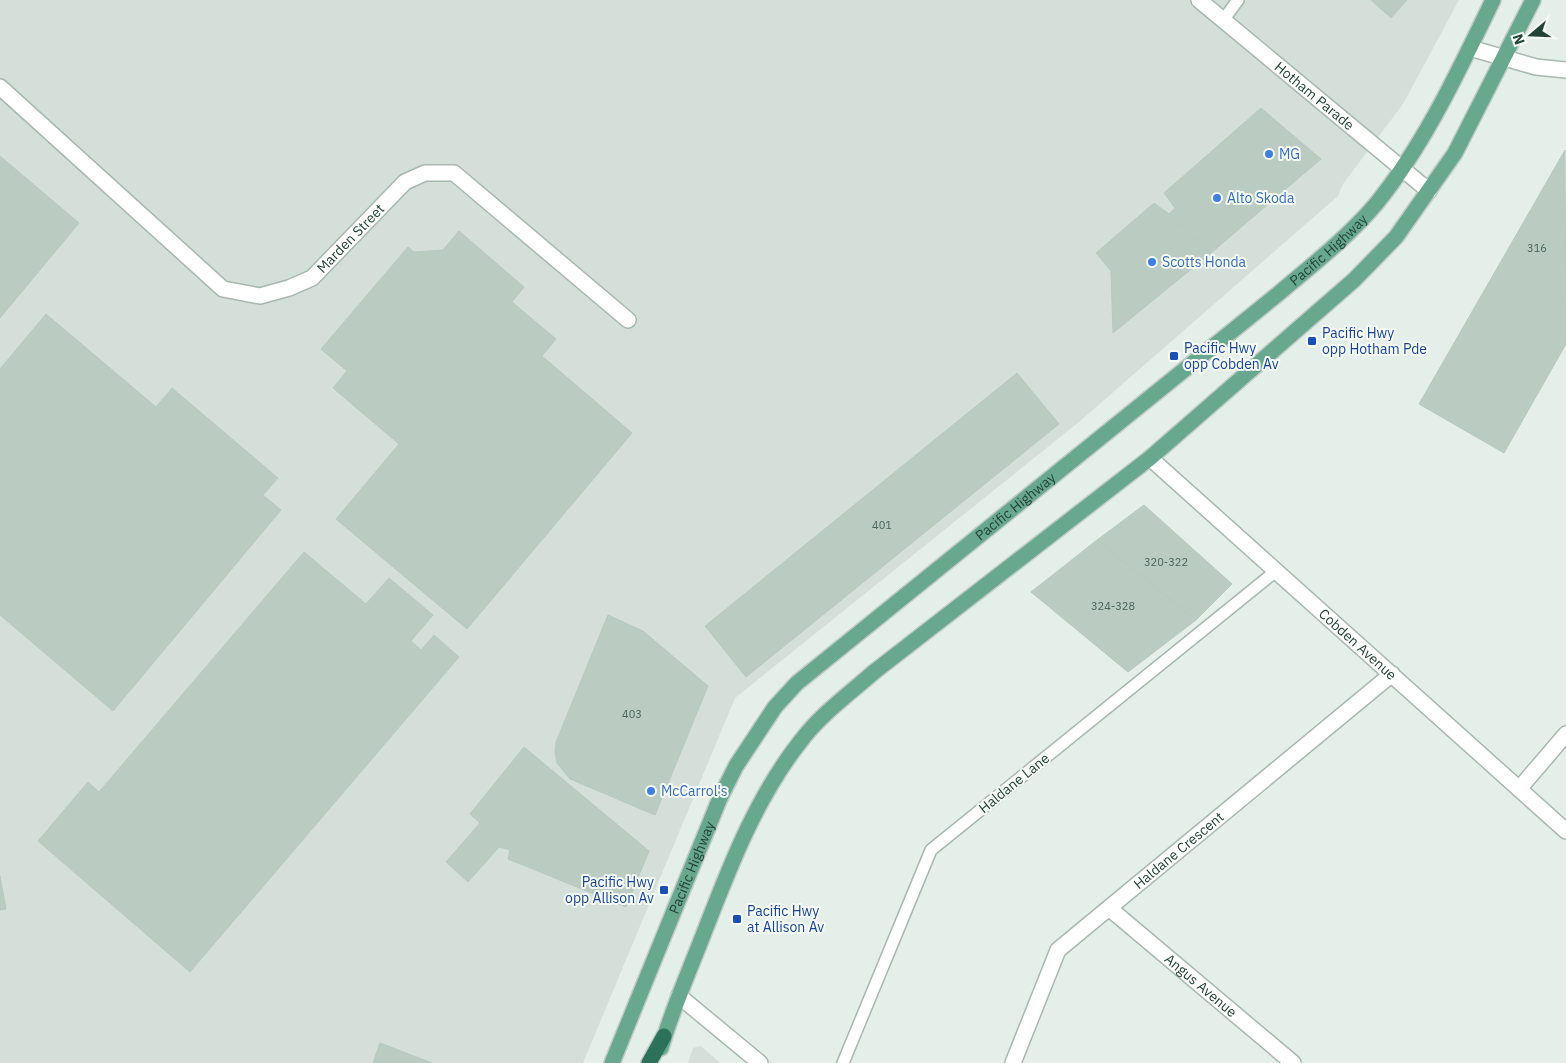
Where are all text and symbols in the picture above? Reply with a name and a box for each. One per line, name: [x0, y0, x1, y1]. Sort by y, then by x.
north arrow: [1506, 10, 1556, 60]
text: N: [1509, 32, 1529, 47]
street label: Hotham Parade: [1271, 58, 1358, 134]
place label: MG: [1279, 145, 1300, 163]
marker: MG: [1263, 148, 1275, 160]
place label: Alto Skoda: [1227, 189, 1295, 207]
marker: Alto Skoda: [1211, 192, 1223, 204]
street label: Marden Street: [313, 200, 388, 277]
street label: Pacific Highway: [1286, 210, 1371, 290]
house number: 316: [1527, 241, 1547, 255]
place label: Scotts Honda: [1162, 253, 1247, 271]
marker: Scotts Honda: [1146, 256, 1158, 268]
place label: Pacific Hwy opp Hotham Pde: [1322, 324, 1427, 358]
marker: Pacific Hwy opp Hotham Pde: [1306, 335, 1318, 347]
place label: Pacific Hwy opp Cobden Av: [1184, 339, 1279, 373]
marker: Pacific Hwy opp Cobden Av: [1168, 350, 1180, 362]
street label: Pacific Highway: [971, 468, 1059, 544]
house number: 401: [872, 518, 892, 532]
house number: 320-322: [1144, 555, 1188, 569]
house number: 324-328: [1091, 599, 1135, 613]
street label: Cobden Avenue: [1315, 605, 1401, 684]
house number: 403: [622, 707, 642, 721]
street label: Haldane Lane: [975, 749, 1053, 817]
place label: McCarrol's: [661, 782, 728, 800]
marker: McCarrol's: [645, 785, 657, 797]
street label: Haldane Crescent: [1130, 808, 1227, 893]
street label: Pacific Highway: [665, 819, 719, 917]
place label: Pacific Hwy opp Allison Av: [565, 873, 654, 907]
marker: Pacific Hwy opp Allison Av: [658, 884, 670, 896]
place label: Pacific Hwy at Allison Av: [747, 902, 824, 936]
marker: Pacific Hwy at Allison Av: [731, 913, 743, 925]
street label: Angus Avenue: [1161, 950, 1241, 1021]

